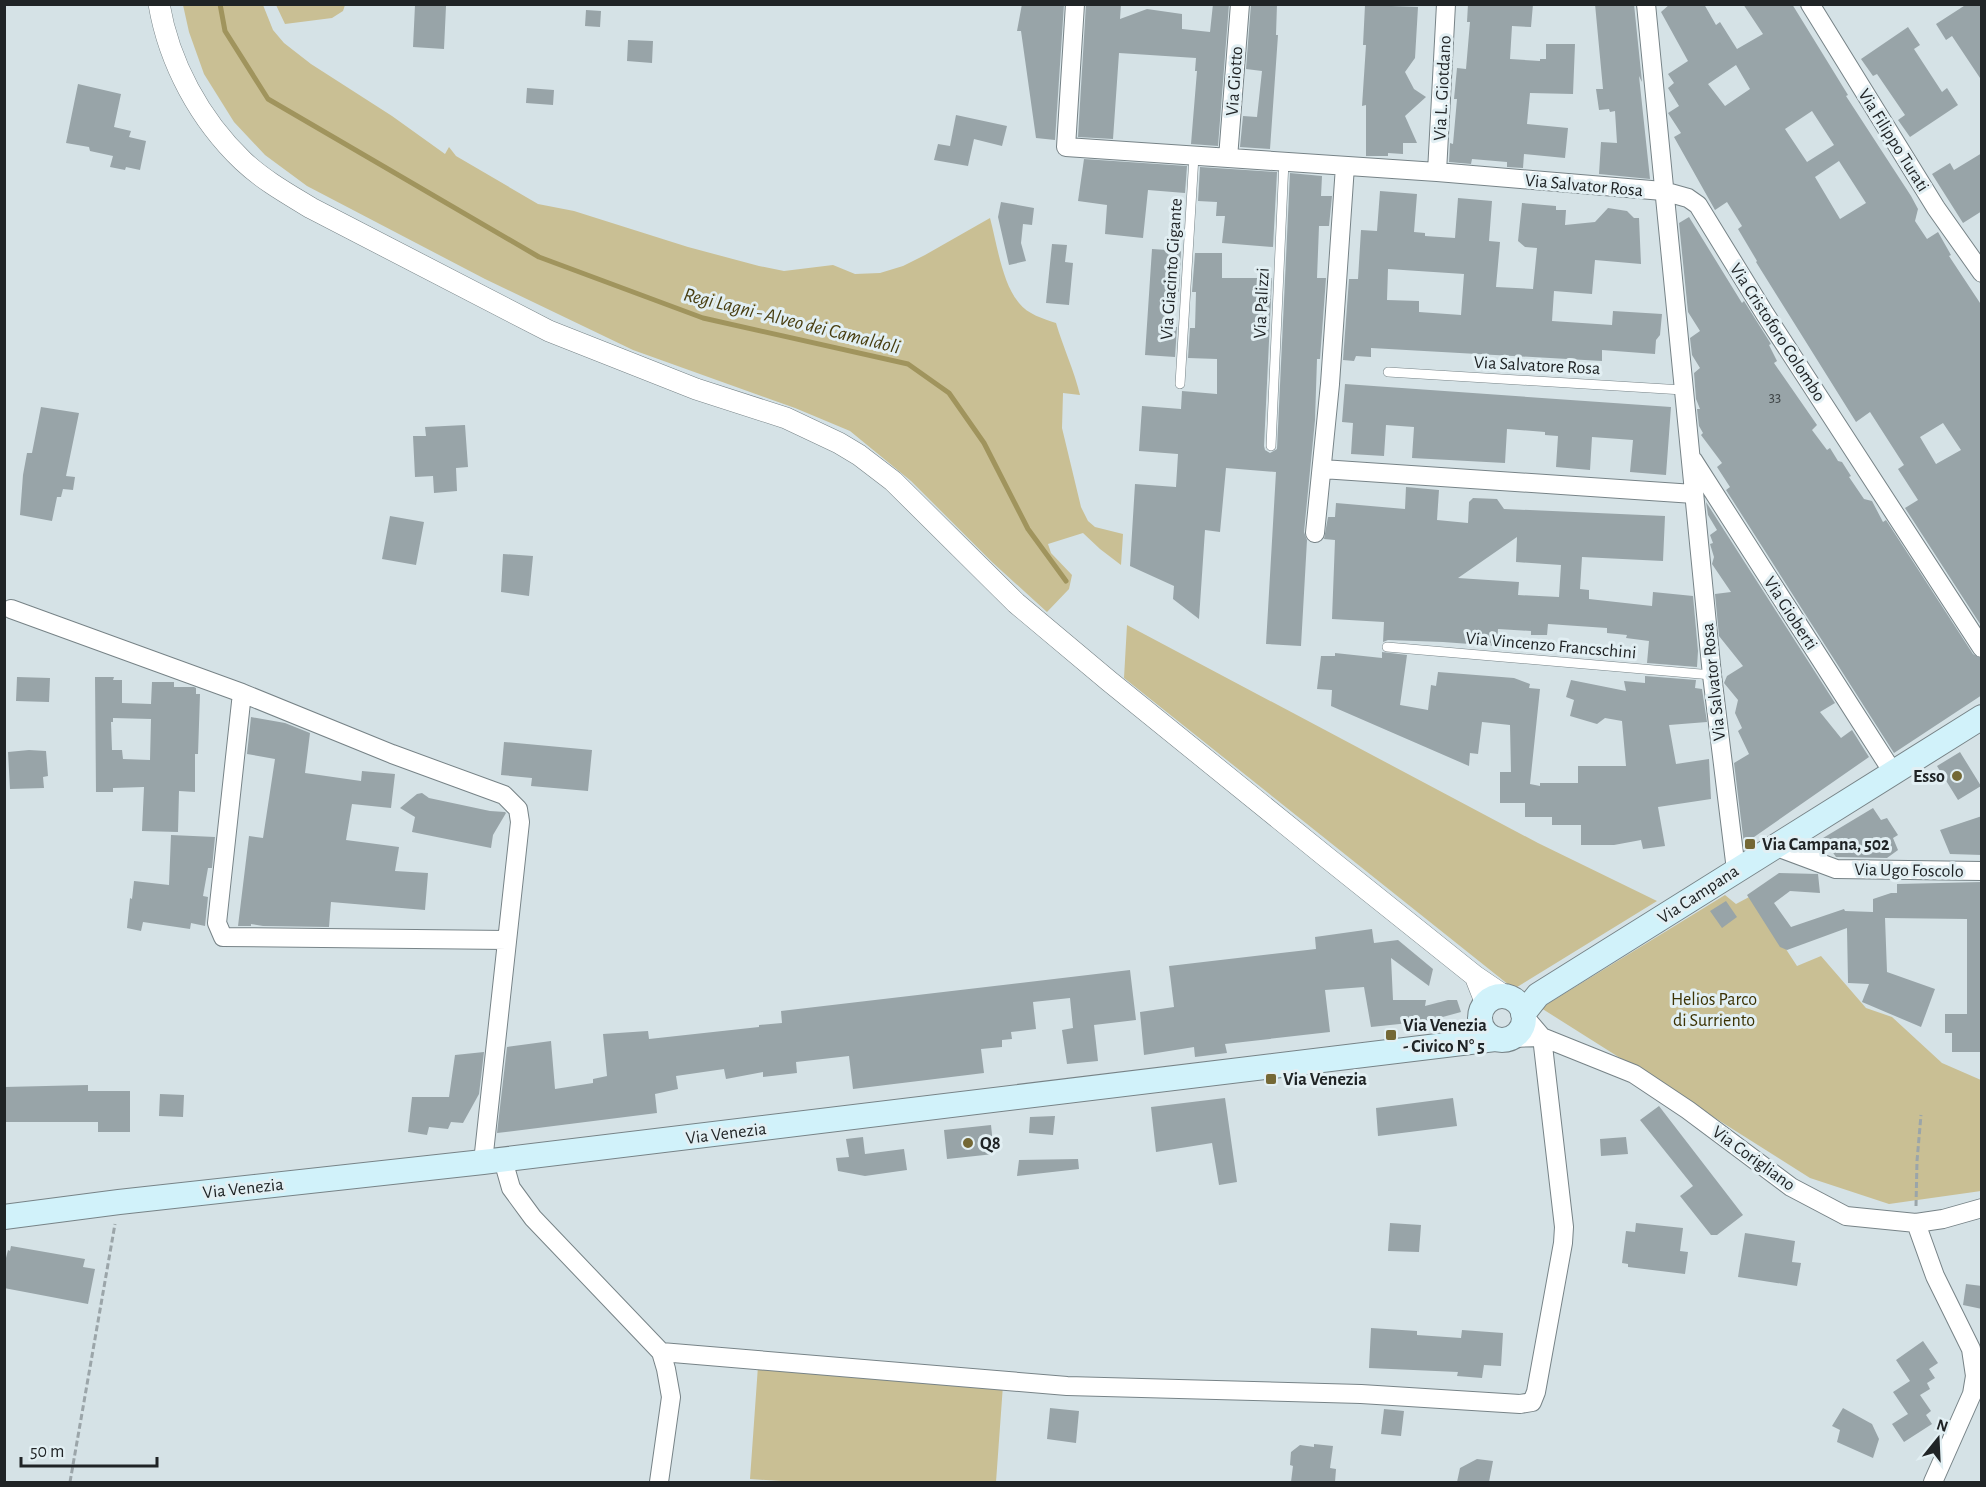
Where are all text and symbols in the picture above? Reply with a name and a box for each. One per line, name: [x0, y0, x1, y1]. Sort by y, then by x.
street label: Via L. Giotdano: [1431, 35, 1455, 141]
street label: Via Giotto: [1224, 45, 1246, 117]
street label: Via Filippo Turati: [1854, 86, 1932, 195]
street label: Via Salvator Rosa: [1524, 172, 1644, 200]
street label: Via Giacinto Gigante: [1158, 198, 1186, 341]
street label: Via Cristoforo Colombo: [1726, 260, 1828, 405]
street label: Via Palizzi: [1251, 267, 1273, 339]
water label: Regi Lagni - Alveo dei Camaldoli: [681, 284, 902, 358]
street label: Via Salvatore Rosa: [1473, 354, 1601, 378]
house number: 33: [1769, 390, 1781, 405]
street label: Via Gioberti: [1760, 574, 1820, 653]
street label: Via Salvator Rosa: [1699, 622, 1729, 742]
street label: Via Vincenzo Francschini: [1465, 630, 1637, 662]
place label: Esso: [1913, 768, 1945, 786]
marker: Esso: [1950, 769, 1964, 783]
place label: Via Campana, 502: [1762, 836, 1890, 854]
marker: Via Campana, 502: [1743, 837, 1757, 851]
street label: Via Ugo Foscolo: [1854, 861, 1964, 881]
street label: Via Campana: [1655, 862, 1742, 928]
park label: Helios Parco di Surriento: [1671, 991, 1757, 1030]
place label: Via Venezia - Civico N° 5: [1403, 1017, 1487, 1056]
marker: Via Venezia - Civico N° 5: [1384, 1028, 1398, 1042]
place label: Via Venezia: [1283, 1071, 1367, 1089]
marker: Via Venezia: [1264, 1072, 1278, 1086]
street label: Via Venezia: [685, 1120, 767, 1148]
street label: Via Corigliano: [1709, 1123, 1798, 1195]
place label: Q8: [980, 1135, 1001, 1153]
marker: Q8: [961, 1136, 975, 1150]
street label: Via Venezia: [202, 1176, 284, 1202]
north arrow: [1908, 1409, 1968, 1469]
text: N: [1935, 1416, 1950, 1435]
scale bar: [21, 1430, 158, 1468]
text: 50 m: [30, 1443, 64, 1461]

